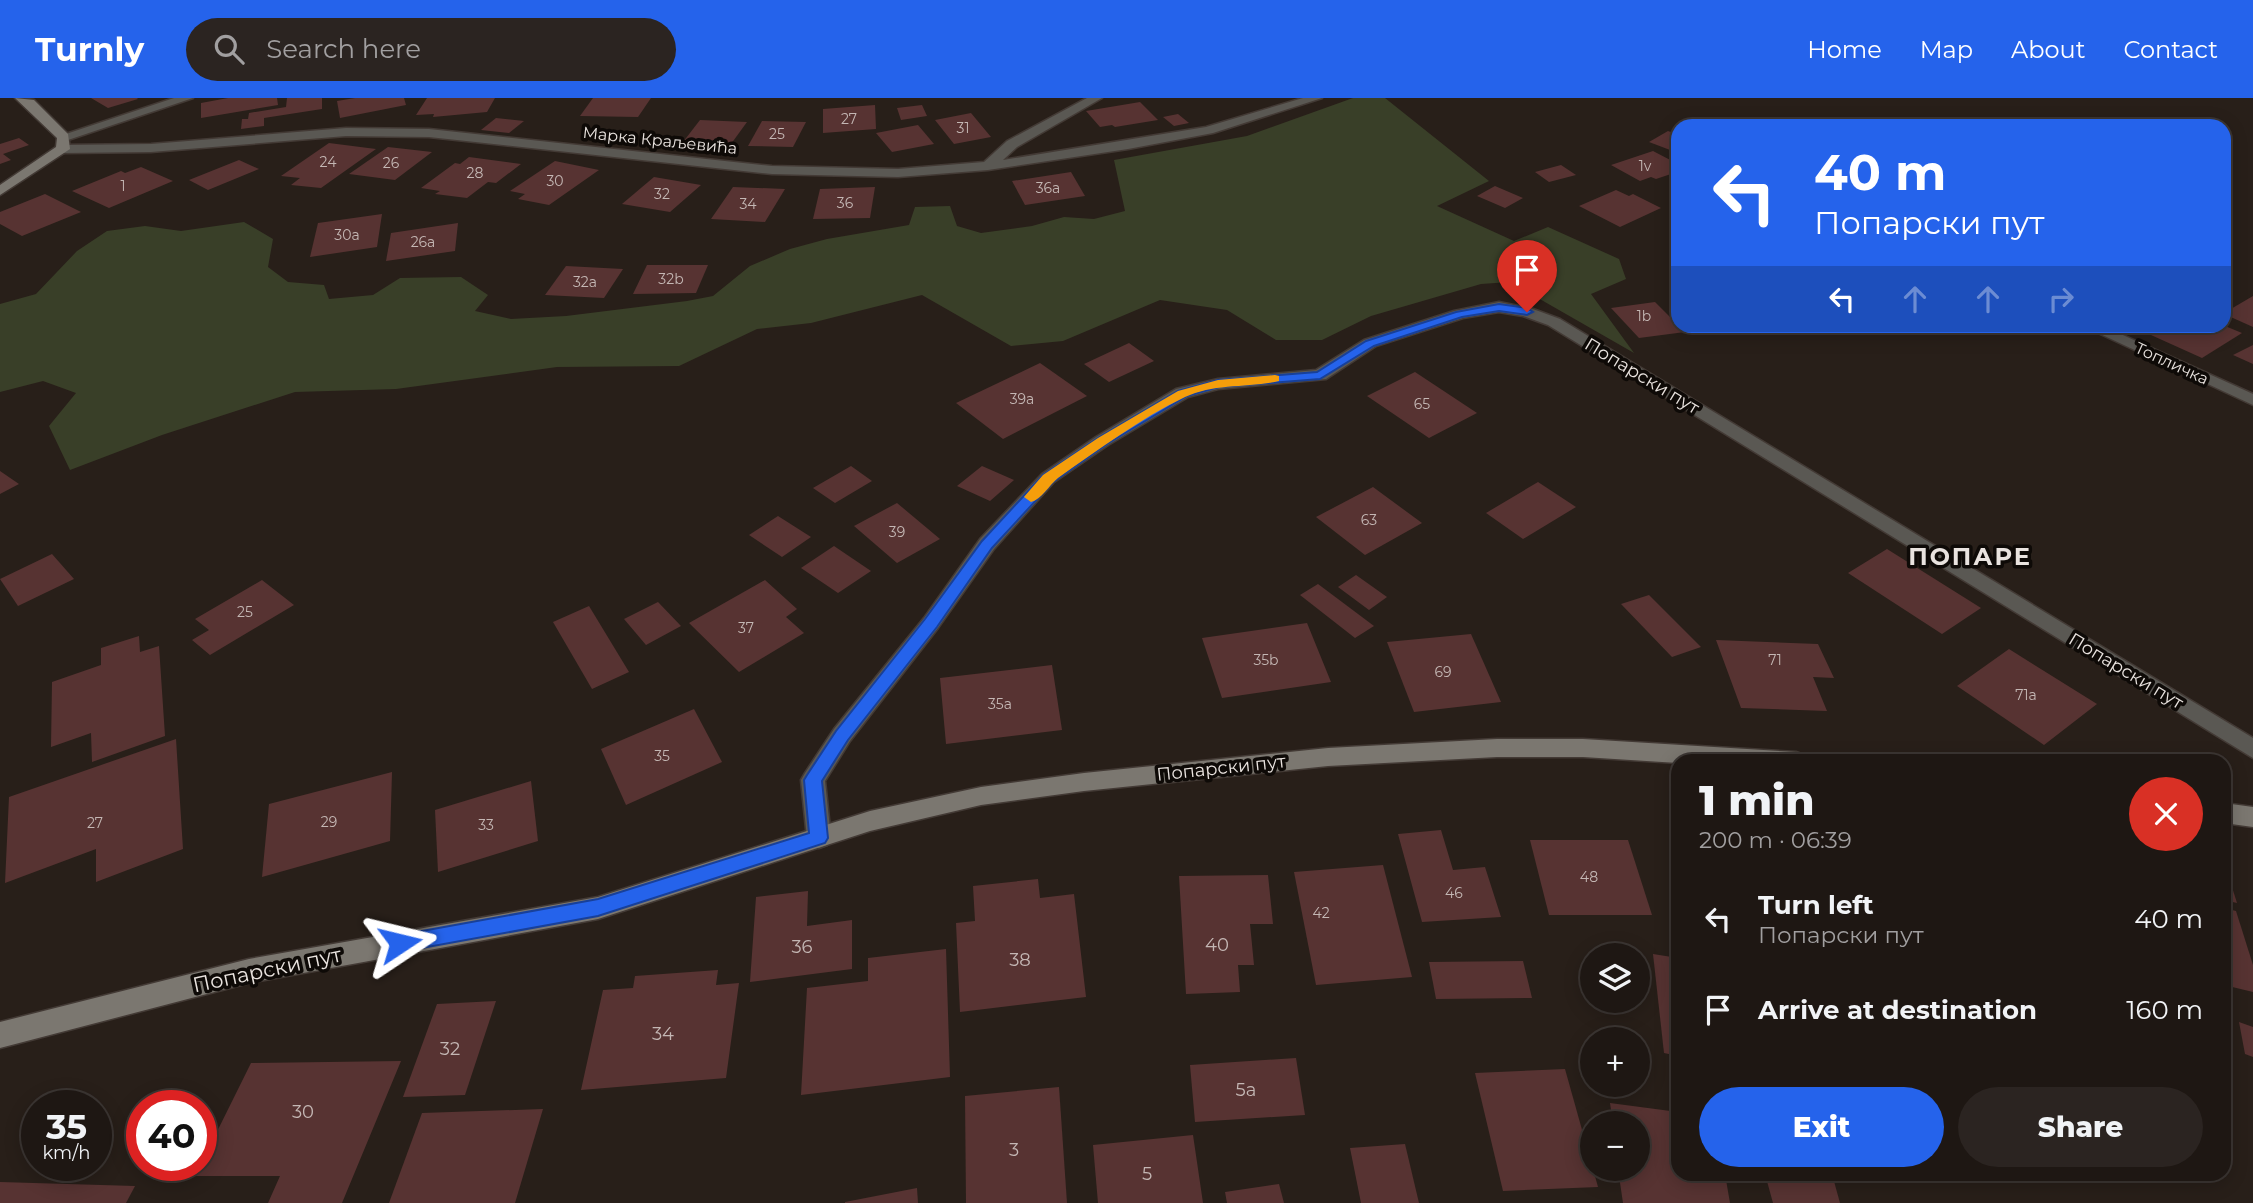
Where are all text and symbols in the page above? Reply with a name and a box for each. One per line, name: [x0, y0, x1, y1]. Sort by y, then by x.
search box: [186, 18, 676, 81]
text: Turnly: [35, 29, 144, 69]
icon: search: [210, 30, 248, 68]
text: Search here: [266, 33, 421, 65]
text: Home: [1807, 35, 1882, 64]
text: Map: [1920, 35, 1973, 64]
text: About: [2011, 35, 2085, 64]
text: Contact: [2123, 35, 2218, 64]
house number: 27: [841, 110, 857, 128]
house number: 31: [957, 119, 969, 137]
street label: Марка Краљевића: [582, 123, 738, 158]
house number: 25: [769, 125, 785, 143]
text: 40 m: [1814, 143, 1946, 202]
icon: left: [1699, 147, 1790, 238]
house number: 24: [320, 153, 337, 171]
house number: 26: [383, 154, 400, 172]
house number: 1v: [1639, 157, 1652, 175]
house number: 28: [467, 164, 484, 182]
house number: 30: [546, 172, 564, 190]
house number: 1: [120, 177, 126, 195]
house number: 36a: [1036, 179, 1060, 197]
house number: 32: [654, 185, 670, 203]
house number: 36: [837, 194, 854, 212]
house number: 34: [739, 195, 757, 213]
text: Попарски пут: [1814, 203, 2045, 242]
house number: 30a: [334, 226, 360, 244]
house number: 26a: [411, 233, 435, 251]
pin: [1497, 240, 1557, 312]
icon: arrive: [1508, 251, 1546, 289]
house number: 32b: [658, 270, 684, 288]
house number: 32a: [573, 273, 597, 291]
icon: left: [1823, 280, 1861, 318]
icon: ahead: [1896, 280, 1934, 318]
icon: ahead: [1969, 280, 2007, 318]
icon: right: [2042, 280, 2080, 318]
house number: 1b: [1637, 307, 1651, 325]
street label: Попарски пут: [1581, 333, 1704, 419]
street label: Топличка: [2132, 338, 2211, 389]
house number: 39a: [1010, 390, 1034, 408]
house number: 65: [1414, 395, 1430, 413]
house number: 63: [1361, 511, 1377, 529]
house number: 39: [889, 523, 905, 541]
district label: ПОПАРЕ: [1908, 542, 2032, 571]
house number: 25: [237, 603, 253, 621]
house number: 37: [738, 619, 754, 637]
street label: Попарски пут: [2065, 628, 2188, 714]
house number: 35b: [1253, 651, 1279, 669]
house number: 71: [1768, 651, 1782, 669]
house number: 69: [1434, 663, 1452, 681]
house number: 71a: [2015, 686, 2037, 704]
house number: 35a: [988, 695, 1012, 713]
house number: 35: [654, 747, 670, 765]
street label: Попарски пут: [1155, 750, 1287, 786]
text: 1 min: [1699, 774, 1815, 826]
button: close: [2129, 777, 2203, 851]
house number: 29: [321, 813, 337, 831]
house number: 27: [87, 814, 103, 832]
house number: 33: [478, 816, 494, 834]
text: 200 m · 06:39: [1699, 826, 1852, 854]
house number: 48: [1580, 868, 1598, 886]
house number: 46: [1445, 884, 1463, 902]
text: Turn left: [1758, 889, 1874, 921]
icon: left: [1699, 900, 1737, 938]
text: 40 m: [2134, 903, 2203, 935]
house number: 42: [1312, 904, 1330, 922]
position arrow: [363, 906, 437, 980]
text: Попарски пут: [1758, 921, 1924, 949]
house number: 40: [1205, 934, 1229, 956]
house number: 36: [791, 936, 813, 958]
street label: Попарски пут: [190, 942, 344, 997]
map controls: [1580, 943, 1650, 1181]
button: layers: [1580, 943, 1650, 1013]
house number: 38: [1009, 949, 1031, 971]
icon: arrive: [1699, 991, 1737, 1029]
text: Arrive at destination: [1758, 994, 2037, 1026]
text: 160 m: [2126, 994, 2203, 1026]
house number: 34: [652, 1023, 674, 1045]
button: +: [1580, 1027, 1650, 1097]
house number: 32: [440, 1038, 460, 1060]
house number: 5a: [1236, 1079, 1256, 1101]
button: Exit: [1699, 1087, 1944, 1167]
button: Share: [1958, 1087, 2203, 1167]
speed limit sign: 40: [126, 1090, 217, 1181]
house number: 30: [292, 1101, 314, 1123]
text: 35: [46, 1105, 87, 1148]
button: −: [1580, 1111, 1650, 1181]
house number: 3: [1009, 1139, 1019, 1161]
text: km/h: [42, 1142, 91, 1164]
house number: 5: [1142, 1163, 1152, 1185]

